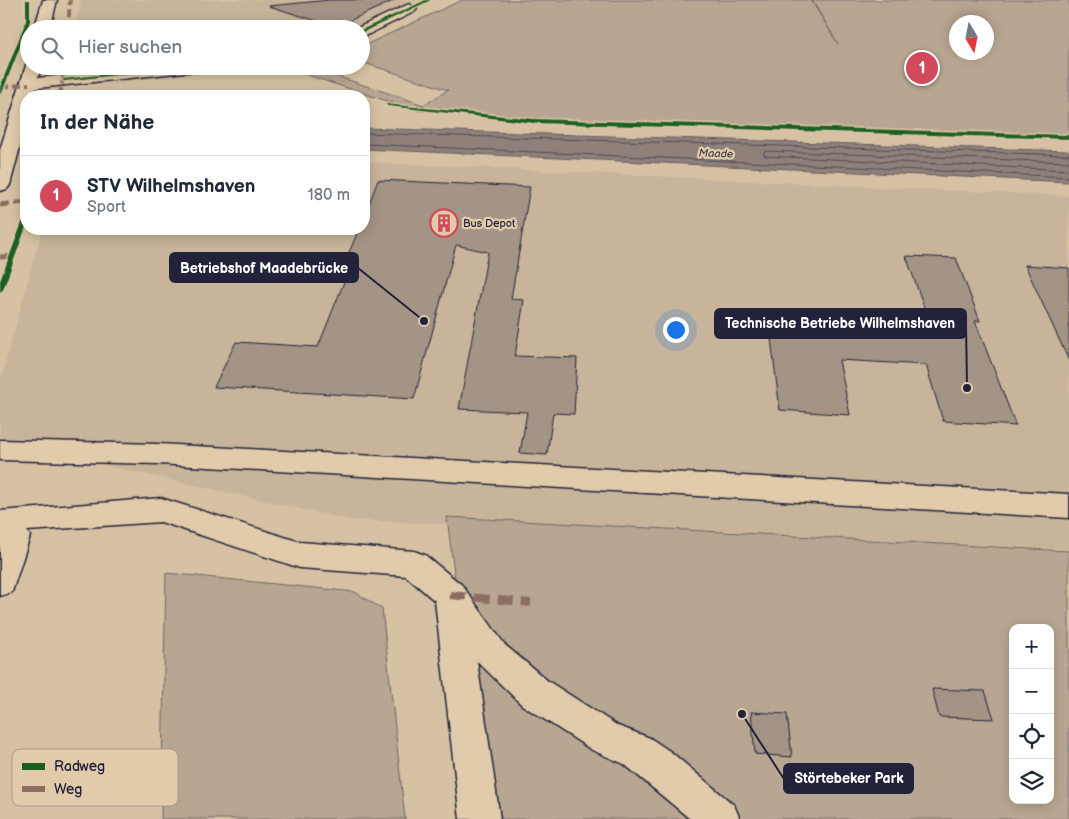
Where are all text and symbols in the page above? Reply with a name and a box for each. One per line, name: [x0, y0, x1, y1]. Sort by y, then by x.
north arrow: [949, 15, 994, 60]
search box: [20, 20, 370, 75]
icon: search: [38, 34, 66, 62]
text: Hier suchen: [78, 36, 182, 59]
pin: 1: [906, 49, 938, 87]
text: In der Nähe: [40, 110, 154, 135]
water label: Maade: [698, 146, 734, 161]
text: STV Wilhelmshaven: [87, 175, 255, 198]
text: 1: [53, 186, 59, 205]
text: 180 m: [308, 186, 350, 205]
text: Sport: [87, 198, 126, 217]
building icon: Bus Depot: [429, 208, 459, 238]
place label: Bus Depot: [463, 217, 516, 230]
callout: Betriebshof Maadebrücke: [170, 253, 358, 282]
text: Betriebshof Maadebrücke: [180, 260, 348, 277]
callout: Technische Betriebe Wilhelmshaven: [715, 309, 966, 338]
text: Technische Betriebe Wilhelmshaven: [725, 315, 955, 332]
your location: [663, 317, 689, 343]
map controls: [1009, 624, 1054, 804]
button: +: [1009, 624, 1054, 669]
button: −: [1009, 669, 1054, 714]
button: locate: [1009, 714, 1054, 759]
legend: [12, 749, 178, 806]
text: Radweg: [54, 758, 105, 775]
button: layers: [1009, 759, 1054, 804]
callout: Störtebeker Park: [784, 764, 913, 793]
text: Störtebeker Park: [794, 770, 904, 787]
text: Weg: [54, 781, 82, 798]

